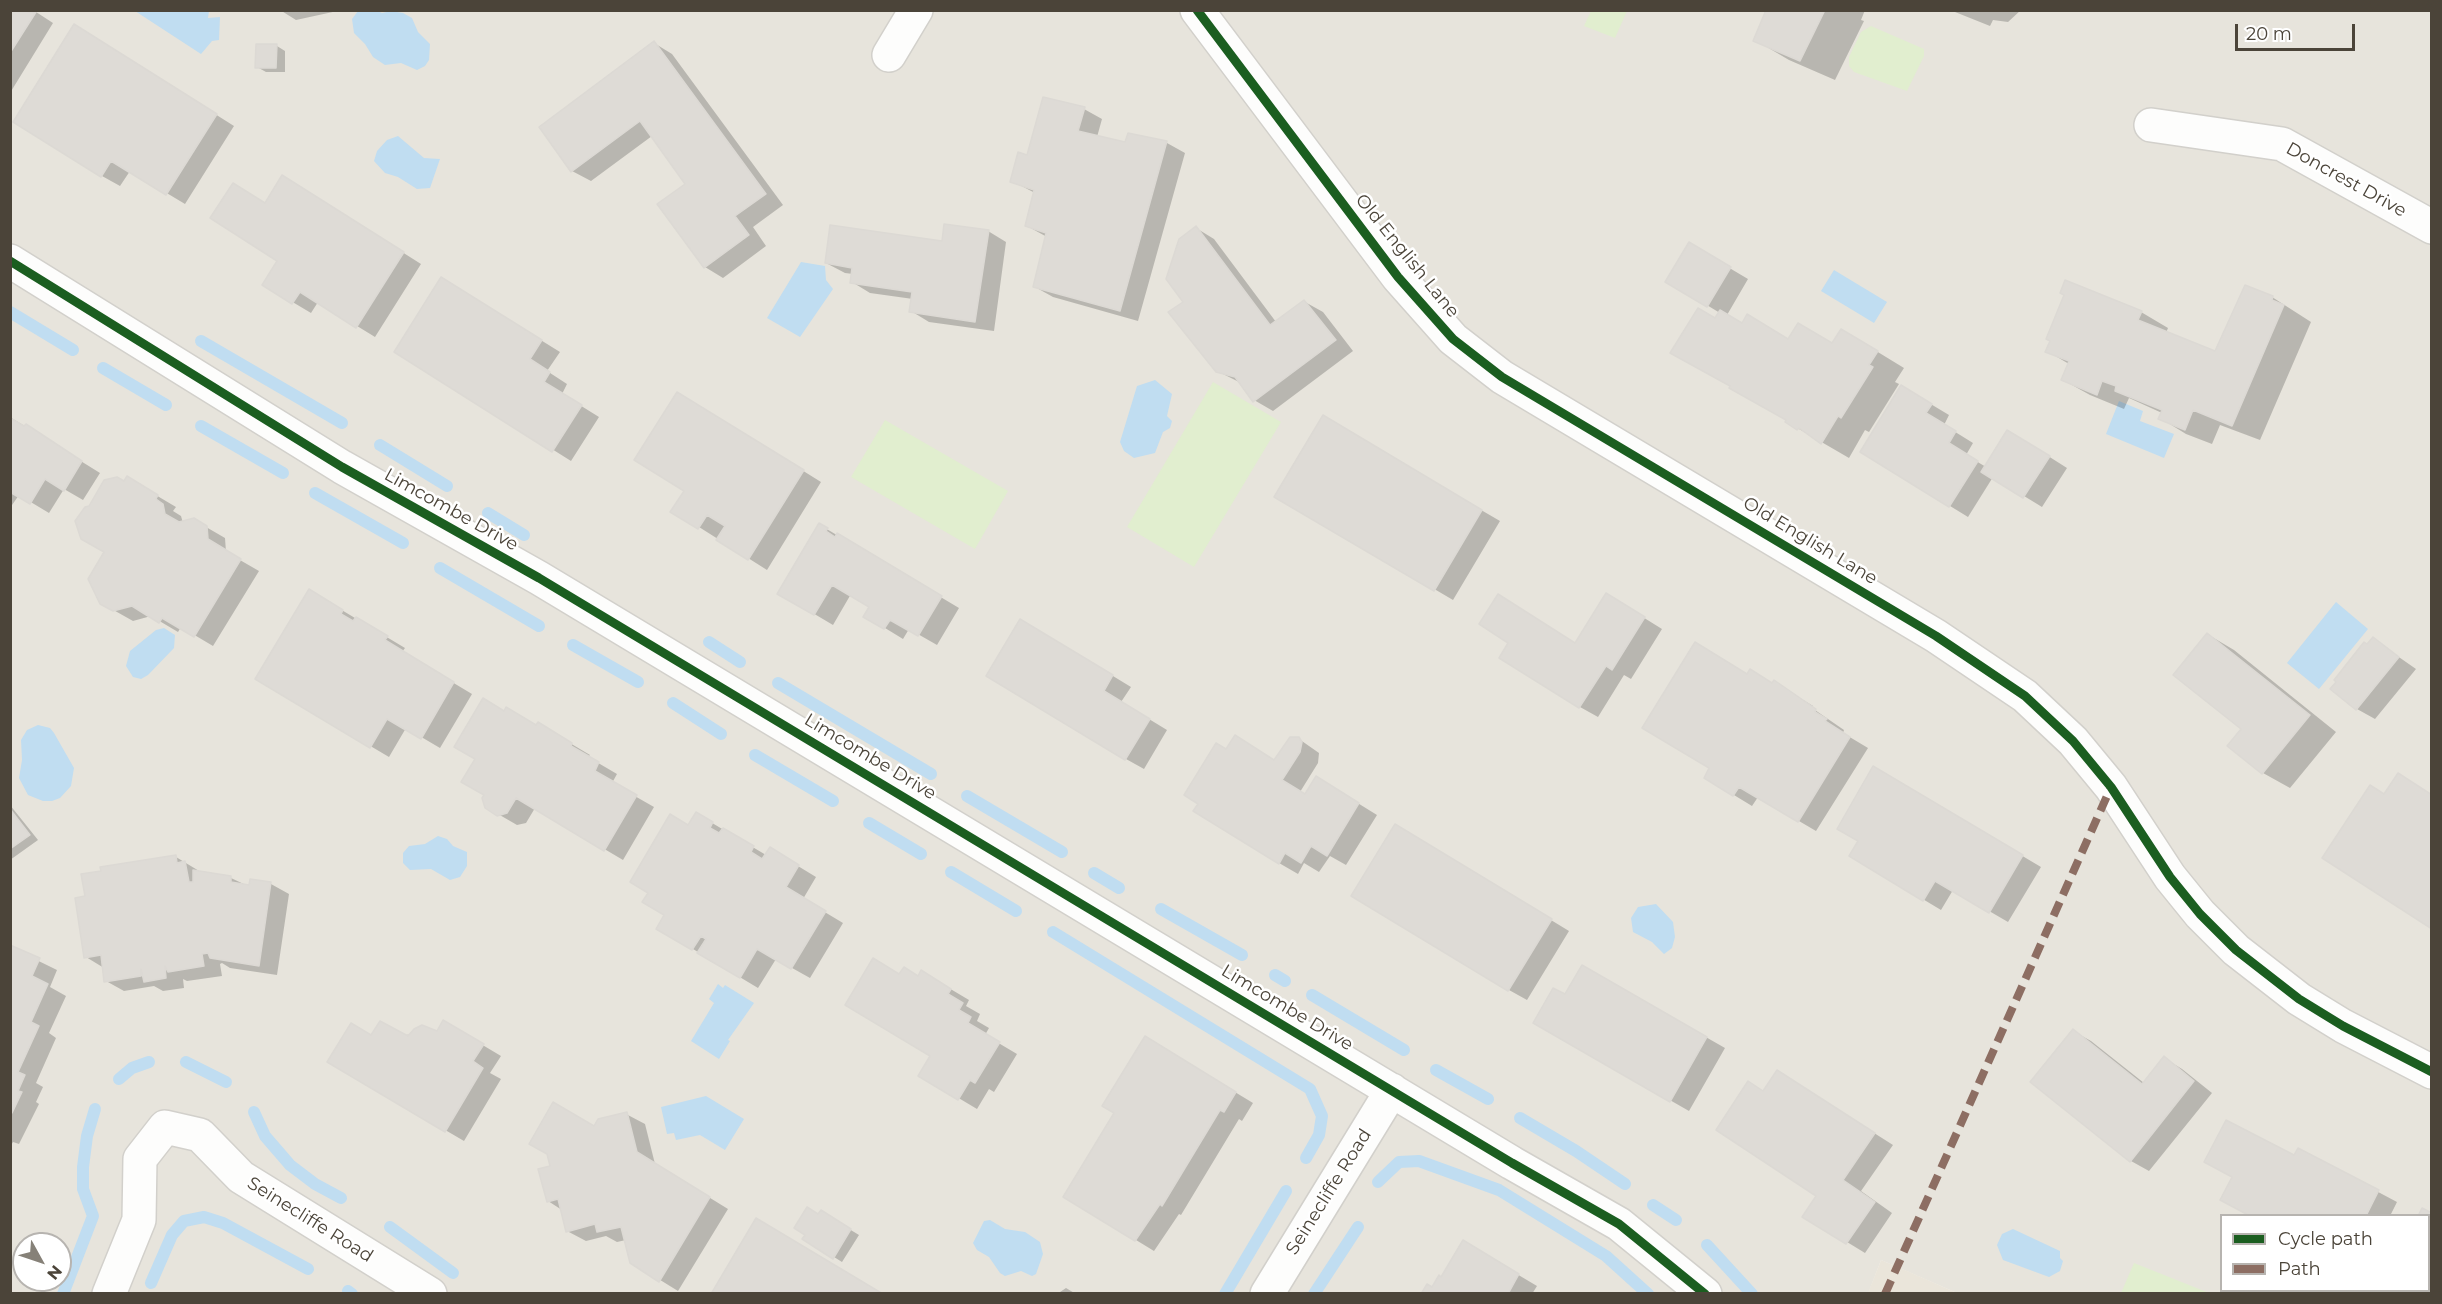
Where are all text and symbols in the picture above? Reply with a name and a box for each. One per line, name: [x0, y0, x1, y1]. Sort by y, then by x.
scale bar: [2238, 12, 2358, 50]
text: 20 m: [2246, 23, 2292, 45]
street label: Doncrest Drive: [2282, 138, 2410, 222]
street label: Old English Lane: [1350, 190, 1464, 322]
street label: Limcombe Drive: [380, 464, 522, 556]
street label: Old English Lane: [1739, 492, 1881, 590]
street label: Limcombe Drive: [800, 709, 940, 805]
street label: Limcombe Drive: [1217, 960, 1357, 1056]
street label: Seinecliffe Road: [1282, 1125, 1376, 1259]
street label: Seinecliffe Road: [243, 1173, 377, 1267]
legend: [2220, 1214, 2430, 1292]
text: Cycle path: [2278, 1228, 2373, 1250]
north arrow: [12, 1232, 72, 1292]
text: Path: [2278, 1258, 2321, 1280]
text: N: [43, 1262, 66, 1284]

